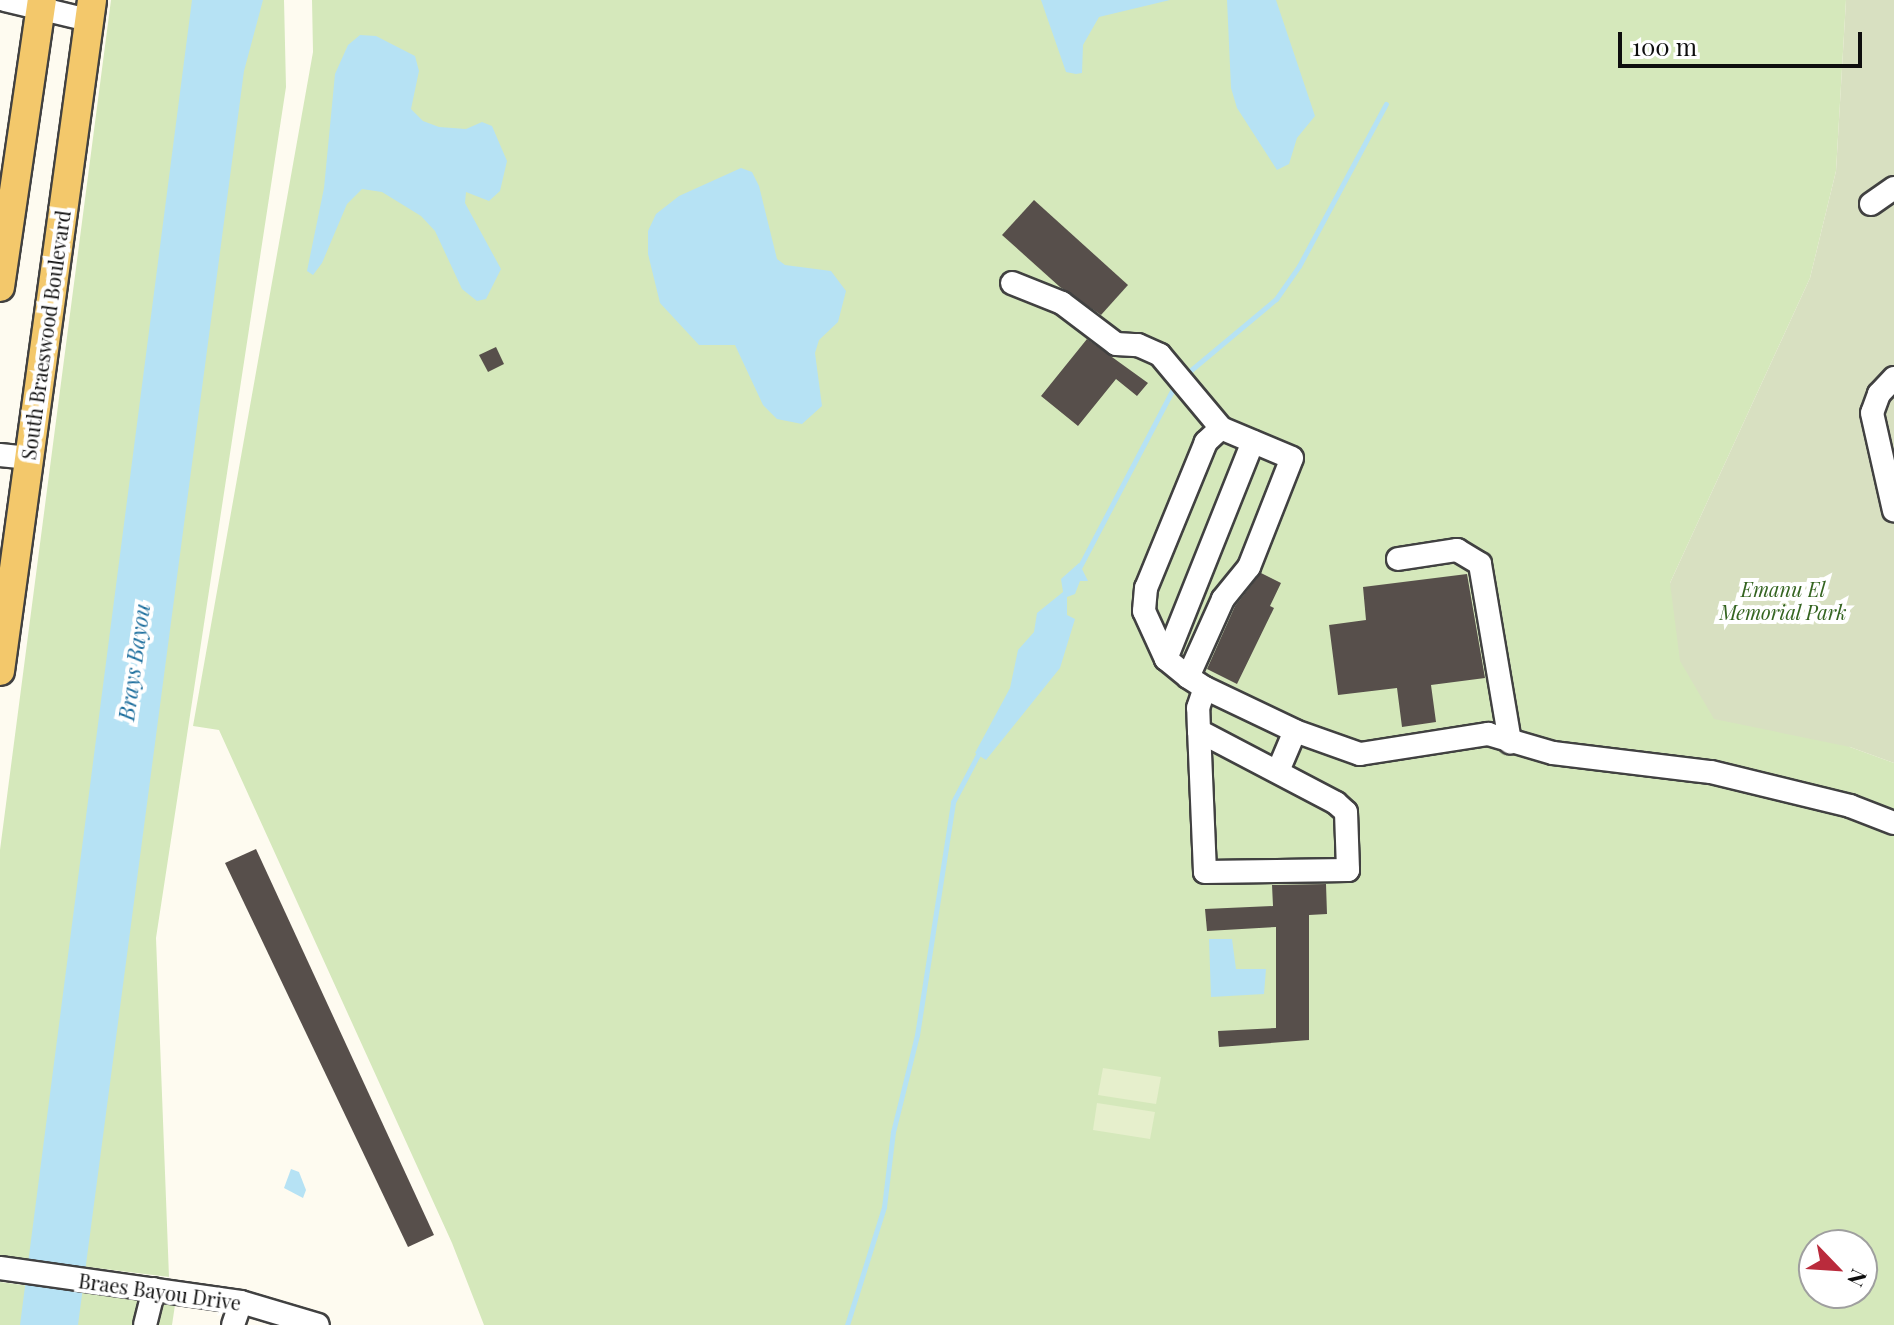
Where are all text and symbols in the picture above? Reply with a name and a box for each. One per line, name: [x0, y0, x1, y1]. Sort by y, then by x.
scale bar: [1622, 16, 1866, 66]
text: 100 m: [1632, 30, 1697, 62]
street label: South Braeswood Boulevard: [16, 209, 74, 461]
park label: Emanu El Memorial Park: [1719, 577, 1847, 624]
water label: Brays Bayou: [113, 602, 155, 722]
north arrow: [1798, 1229, 1878, 1309]
text: N: [1841, 1265, 1875, 1292]
street label: Braes Bayou Drive: [77, 1268, 243, 1314]

